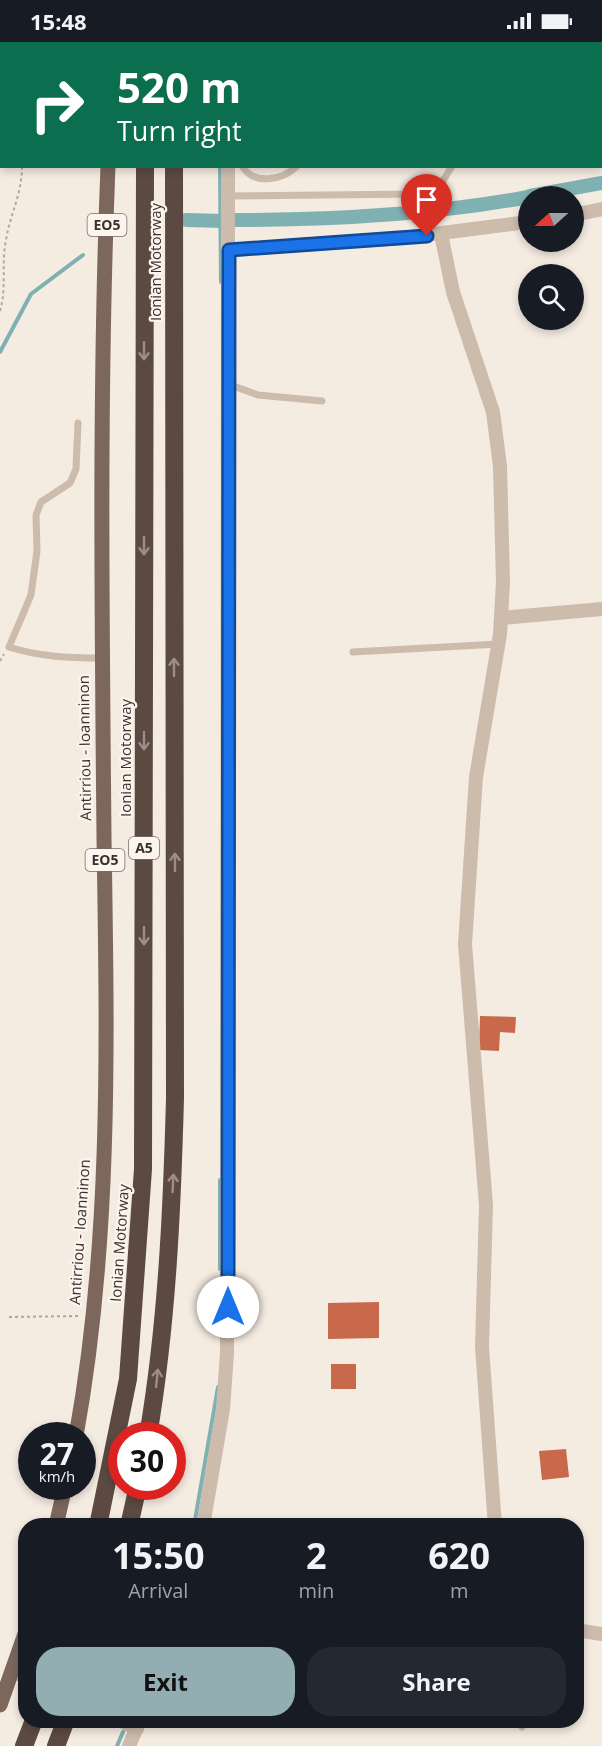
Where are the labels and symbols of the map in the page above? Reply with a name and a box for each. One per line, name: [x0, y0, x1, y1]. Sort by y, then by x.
pin: [401, 174, 452, 236]
north arrow: [518, 186, 584, 252]
street label: Ionian Motorway: [145, 202, 165, 321]
road number: ΕΟ5: [88, 214, 126, 236]
one-way arrow: [138, 340, 150, 360]
one-way arrow: [138, 535, 150, 555]
one-way arrow: [168, 658, 180, 678]
street label: Antirriou - Ioanninon: [73, 675, 95, 821]
street label: Ionian Motorway: [115, 698, 135, 817]
one-way arrow: [138, 730, 150, 750]
road number: Α5: [129, 837, 159, 859]
road number: ΕΟ5: [86, 849, 124, 871]
one-way arrow: [169, 853, 181, 873]
one-way arrow: [138, 925, 150, 945]
street label: Antirriou - Ioanninon: [64, 1158, 94, 1305]
one-way arrow: [167, 1174, 178, 1194]
street label: Ionian Motorway: [105, 1183, 133, 1303]
position arrow: [196, 1275, 260, 1339]
one-way arrow: [152, 1368, 163, 1388]
speed limit sign: 30: [108, 1422, 186, 1500]

